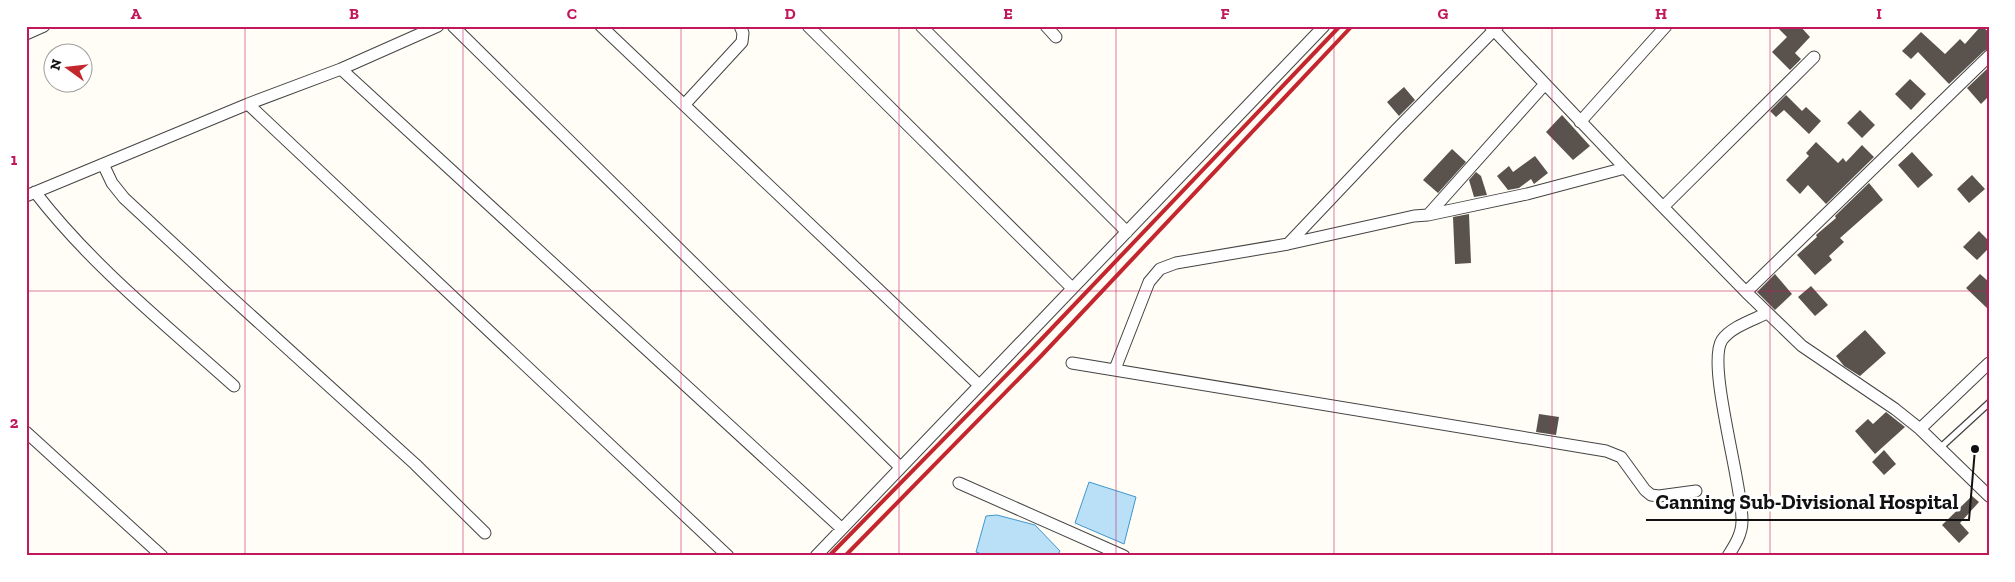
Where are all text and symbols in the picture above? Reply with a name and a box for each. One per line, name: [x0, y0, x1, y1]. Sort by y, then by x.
text: A: [131, 4, 142, 23]
text: B: [349, 4, 359, 23]
text: C: [567, 4, 577, 23]
text: D: [784, 4, 796, 23]
text: E: [1003, 4, 1013, 23]
text: F: [1220, 4, 1230, 23]
text: G: [1438, 4, 1449, 23]
text: H: [1655, 4, 1667, 23]
text: I: [1876, 4, 1882, 23]
north arrow: [42, 42, 92, 92]
text: N: [46, 57, 66, 72]
text: 1: [11, 150, 18, 169]
text: 2: [10, 413, 19, 432]
callout: Canning Sub-Divisional Hospital: [1646, 484, 1969, 520]
text: Canning Sub-Divisional Hospital: [1656, 489, 1958, 514]

